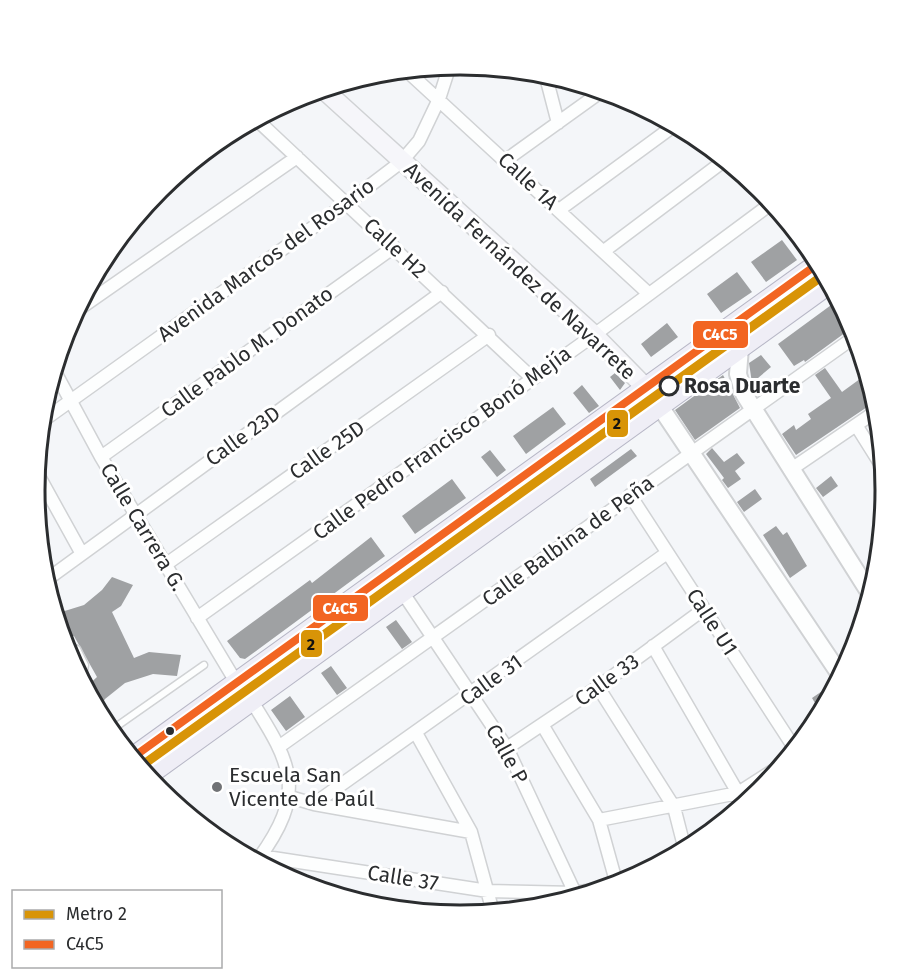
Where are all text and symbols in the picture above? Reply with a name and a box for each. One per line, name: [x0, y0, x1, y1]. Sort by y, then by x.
street label: Calle 1A: [492, 147, 564, 215]
street label: Avenida Fernández de Navarrete: [399, 157, 641, 385]
street label: Avenida Marcos del Rosario: [153, 173, 379, 347]
street label: Calle H2: [358, 212, 432, 284]
street label: Calle Pablo M. Donato: [156, 281, 338, 423]
line badge: C4C5: [692, 320, 749, 349]
text: C4C5: [702, 325, 738, 344]
street label: Calle Pedro Francisco Bonó Mejía: [308, 340, 576, 546]
place label: Rosa Duarte: [684, 373, 801, 399]
marker: Rosa Duarte: [659, 376, 679, 396]
street label: Calle 23D: [200, 400, 286, 472]
line badge: 2: [606, 409, 629, 438]
text: 2: [613, 414, 621, 433]
street label: Calle 25D: [284, 415, 370, 485]
street label: Calle Carrera G.: [95, 458, 191, 596]
street label: Calle Balbina de Peña: [477, 470, 659, 612]
street label: Calle U1: [681, 583, 743, 661]
line badge: C4C5: [312, 594, 369, 622]
text: C4C5: [322, 599, 358, 618]
line badge: 2: [300, 629, 323, 658]
text: 2: [307, 635, 315, 654]
street label: Calle 33: [570, 648, 644, 712]
street label: Calle 31: [455, 649, 527, 711]
street label: Calle P: [480, 720, 534, 788]
unlabelled marker: [164, 725, 176, 737]
place label: Escuela San Vicente de Paúl: [229, 762, 375, 812]
marker: Escuela San Vicente de Paúl: [210, 780, 224, 794]
street label: Calle 37: [366, 860, 440, 896]
legend: [12, 890, 222, 968]
text: Metro 2: [66, 903, 127, 925]
text: C4C5: [66, 933, 104, 955]

